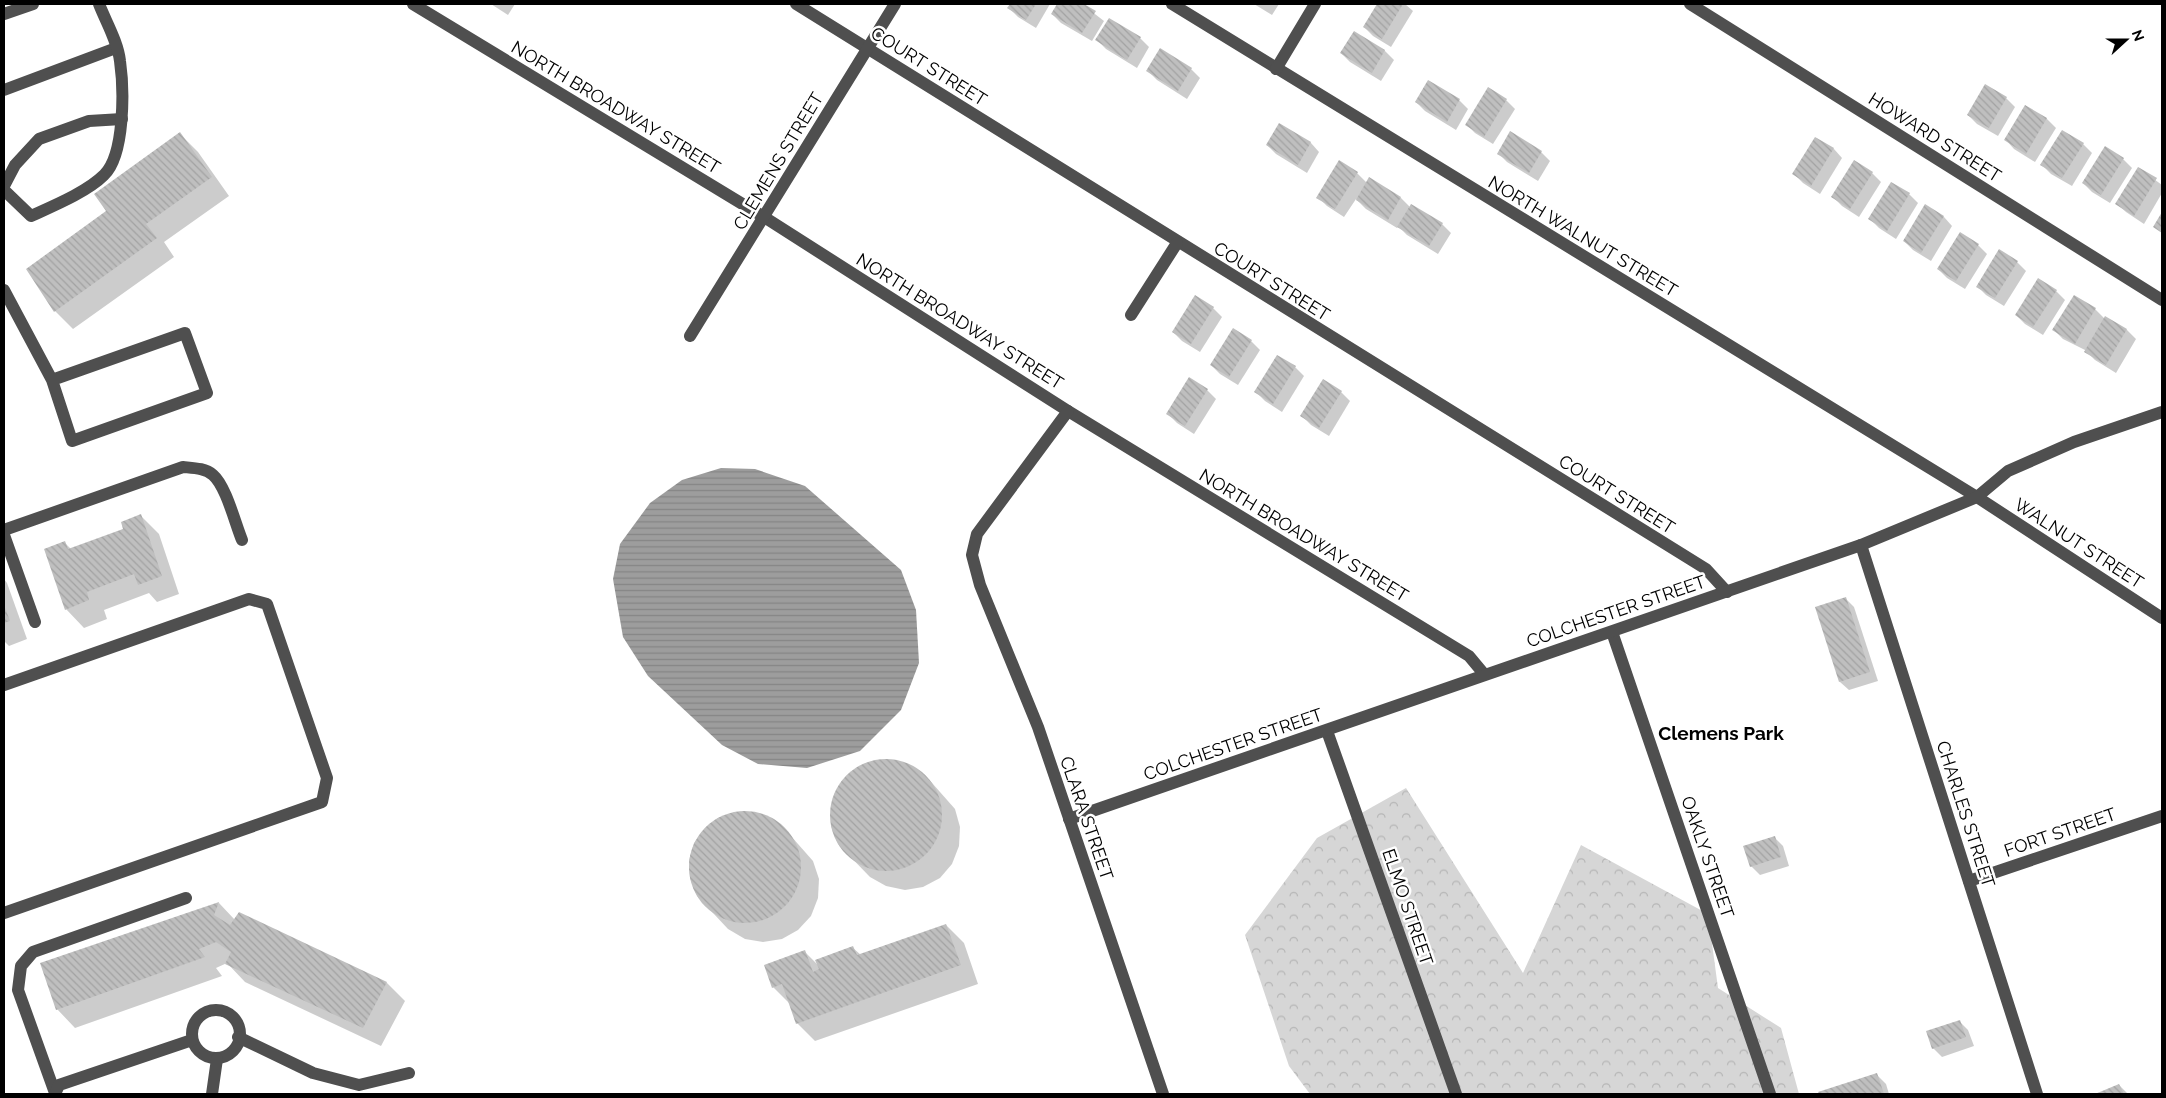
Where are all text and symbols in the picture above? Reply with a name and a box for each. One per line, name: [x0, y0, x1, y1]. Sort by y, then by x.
north arrow: [2101, 15, 2151, 65]
street label: COURT STREET: [867, 22, 991, 110]
text: N: [2129, 27, 2148, 43]
street label: NORTH BROADWAY STREET: [508, 36, 724, 178]
street label: HOWARD STREET: [1865, 88, 2005, 186]
street label: CLEMENS STREET: [729, 89, 827, 233]
street label: NORTH WALNUT STREET: [1485, 171, 1681, 301]
street label: COURT STREET: [1210, 237, 1334, 325]
street label: NORTH BROADWAY STREET: [853, 249, 1067, 393]
street label: COURT STREET: [1555, 450, 1679, 538]
street label: NORTH BROADWAY STREET: [1196, 464, 1412, 606]
street label: WALNUT STREET: [2011, 493, 2147, 593]
street label: COLCHESTER STREET: [1524, 570, 1708, 652]
street label: COLCHESTER STREET: [1141, 703, 1325, 785]
district label: Clemens Park: [1658, 722, 1784, 744]
street label: CHARLES STREET: [1932, 738, 2000, 890]
street label: CLARA STREET: [1056, 753, 1118, 883]
street label: OAKLY STREET: [1677, 793, 1739, 921]
street label: FORT STREET: [2001, 803, 2119, 861]
street label: ELMO STREET: [1378, 846, 1438, 968]

